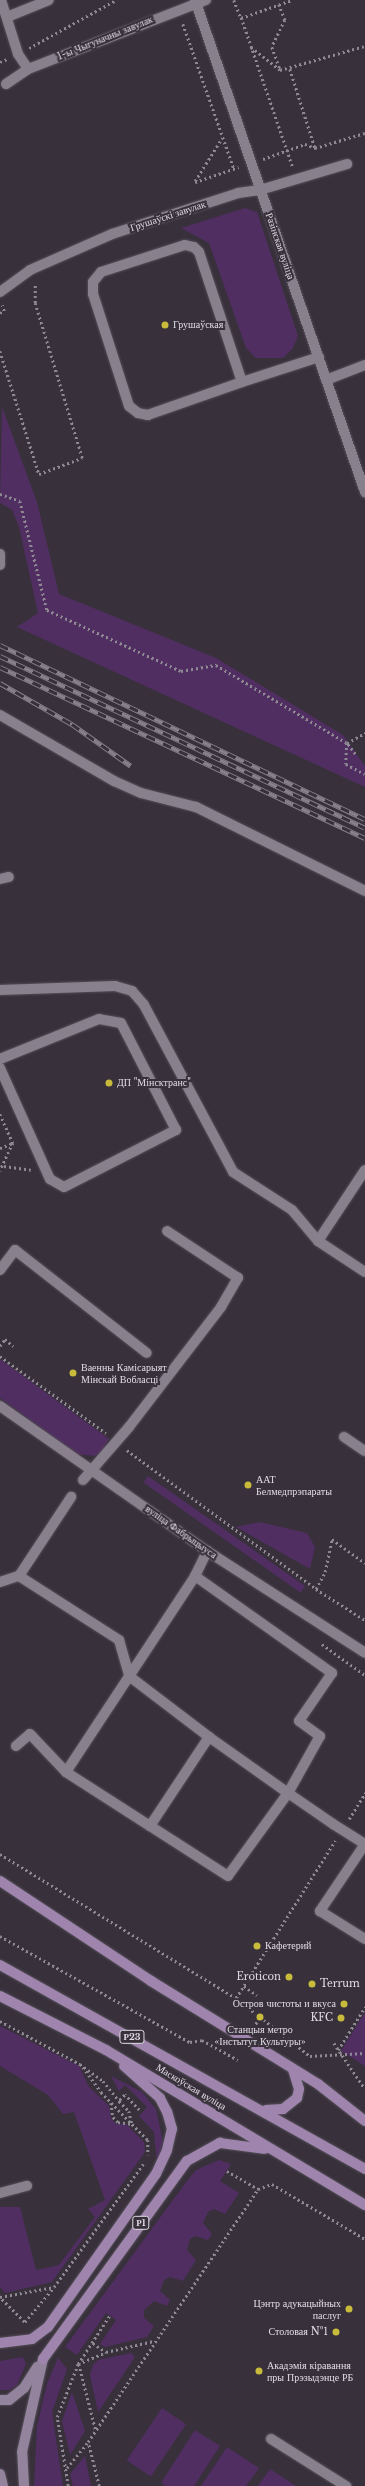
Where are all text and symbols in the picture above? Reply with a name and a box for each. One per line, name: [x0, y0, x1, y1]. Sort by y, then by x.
street label: 1-ы Чыгуначны завулак: [55, 13, 155, 63]
street label: Грушаўскі завулак: [129, 198, 207, 234]
street label: Разінская вуліца: [263, 211, 297, 281]
place label: Грушаўская: [173, 319, 223, 331]
marker: Грушаўская: [160, 320, 170, 330]
place label: ДП "Мінсктранс": [117, 1077, 191, 1089]
marker: ДП "Мінсктранс": [104, 1078, 114, 1088]
place label: Ваенны Камісарыят Мінскай Вобласці: [81, 1361, 167, 1384]
marker: Ваенны Камісарыят Мінскай Вобласці: [68, 1368, 78, 1378]
place label: ААТ Белмедпрэпараты: [256, 1473, 332, 1496]
marker: ААТ Белмедпрэпараты: [243, 1480, 253, 1490]
street label: вуліца Фабрыцыуса: [143, 1503, 219, 1561]
place label: Кафетерий: [265, 1940, 311, 1952]
marker: Кафетерий: [252, 1941, 262, 1951]
place label: Eroticon: [237, 1971, 281, 1983]
marker: Eroticon: [284, 1972, 294, 1982]
place label: Terrum: [320, 1978, 360, 1990]
marker: Terrum: [307, 1979, 317, 1989]
place label: Остров чистоты и вкуса: [233, 1998, 336, 2010]
marker: Остров чистоты и вкуса: [339, 1999, 349, 2009]
marker: Станцыя метро «Інстытут Культуры»: [255, 2012, 265, 2022]
place label: KFC: [310, 2012, 333, 2024]
marker: KFC: [336, 2013, 346, 2023]
place label: Станцыя метро «Інстытут Культуры»: [214, 2023, 306, 2046]
road number: Р23: [119, 2030, 145, 2044]
street label: Маскоўская вуліца: [154, 2061, 228, 2113]
road number: Р1: [132, 2216, 150, 2230]
place label: Цэнтр адукацыйных паслуг: [254, 2297, 341, 2320]
marker: Цэнтр адукацыйных паслуг: [344, 2304, 354, 2314]
place label: Столовая №1: [269, 2326, 328, 2338]
marker: Столовая №1: [331, 2327, 341, 2337]
place label: Акадэмія кіравання пры Прэзыдэнце РБ: [267, 2359, 353, 2382]
marker: Акадэмія кіравання пры Прэзыдэнце РБ: [254, 2366, 264, 2376]

